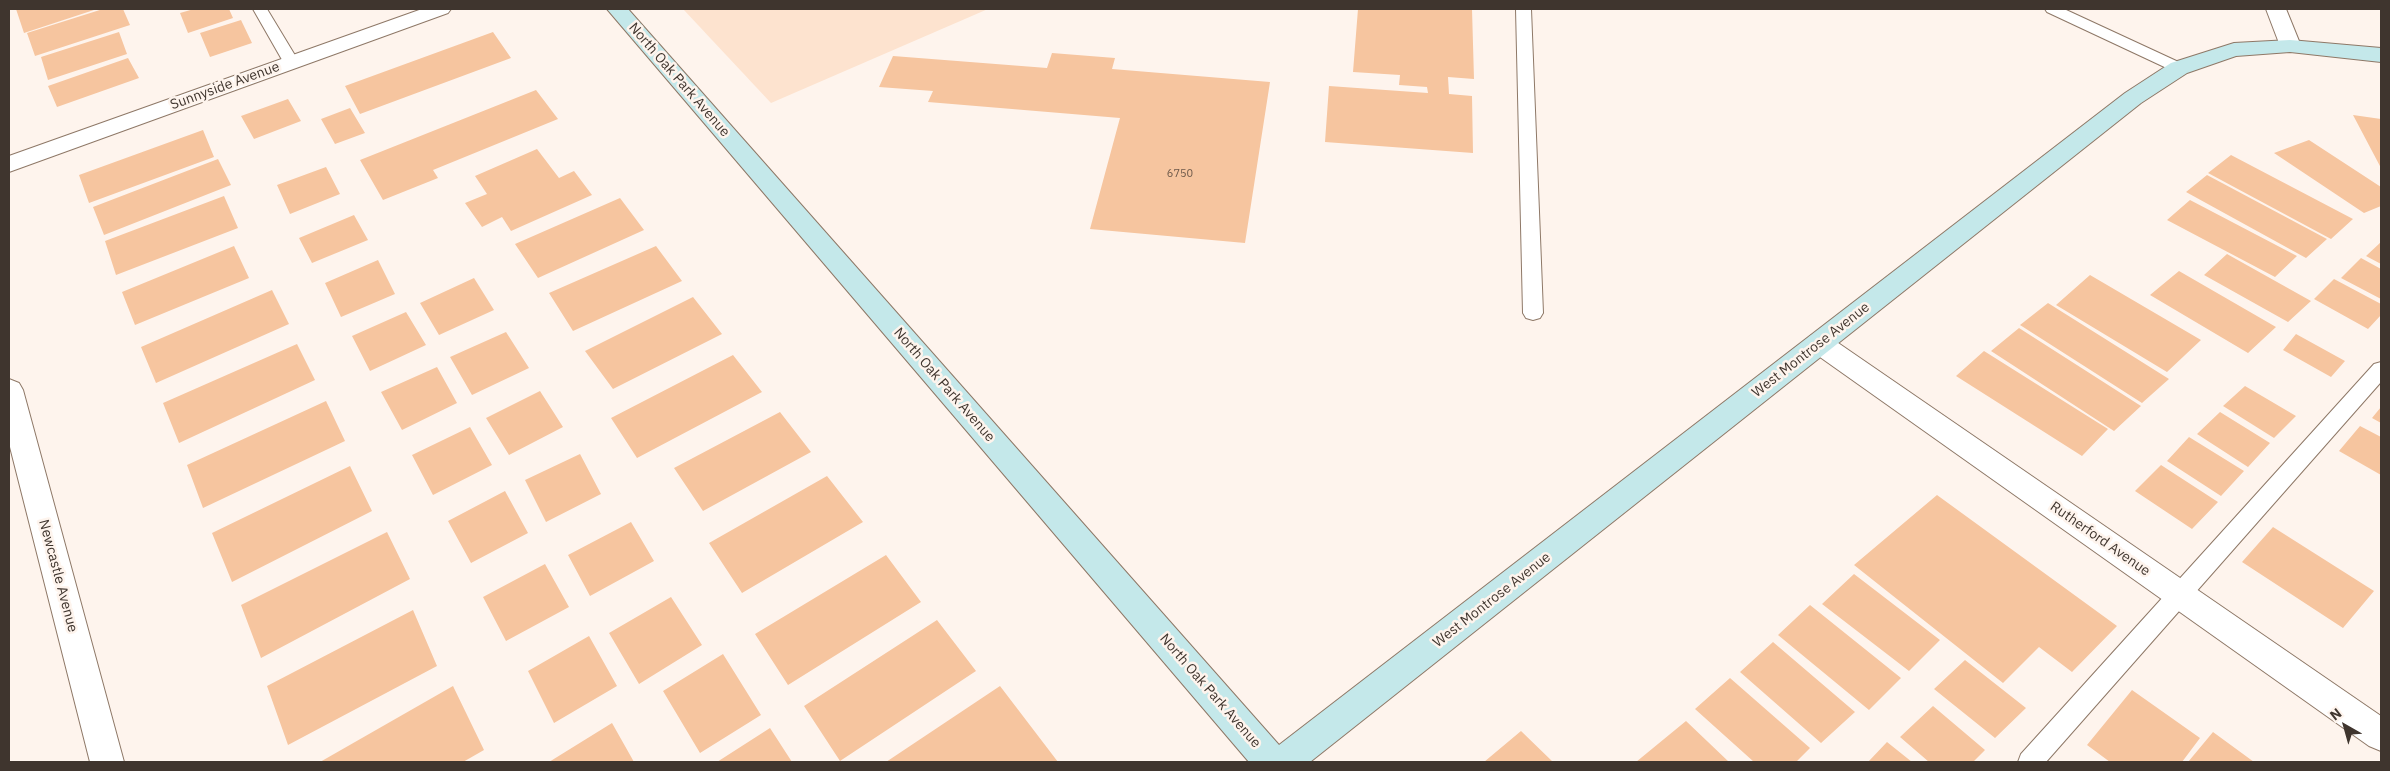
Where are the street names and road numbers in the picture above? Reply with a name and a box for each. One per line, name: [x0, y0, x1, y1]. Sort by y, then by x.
street label: North Oak Park Avenue: [625, 20, 733, 140]
street label: Sunnyside Avenue: [168, 58, 282, 114]
street label: West Montrose Avenue: [1749, 299, 1873, 401]
street label: North Oak Park Avenue: [890, 325, 998, 445]
street label: Rutherford Avenue: [2047, 498, 2153, 580]
street label: Newcastle Avenue: [35, 518, 81, 634]
street label: West Montrose Avenue: [1430, 549, 1554, 651]
street label: North Oak Park Avenue: [1156, 631, 1264, 751]

